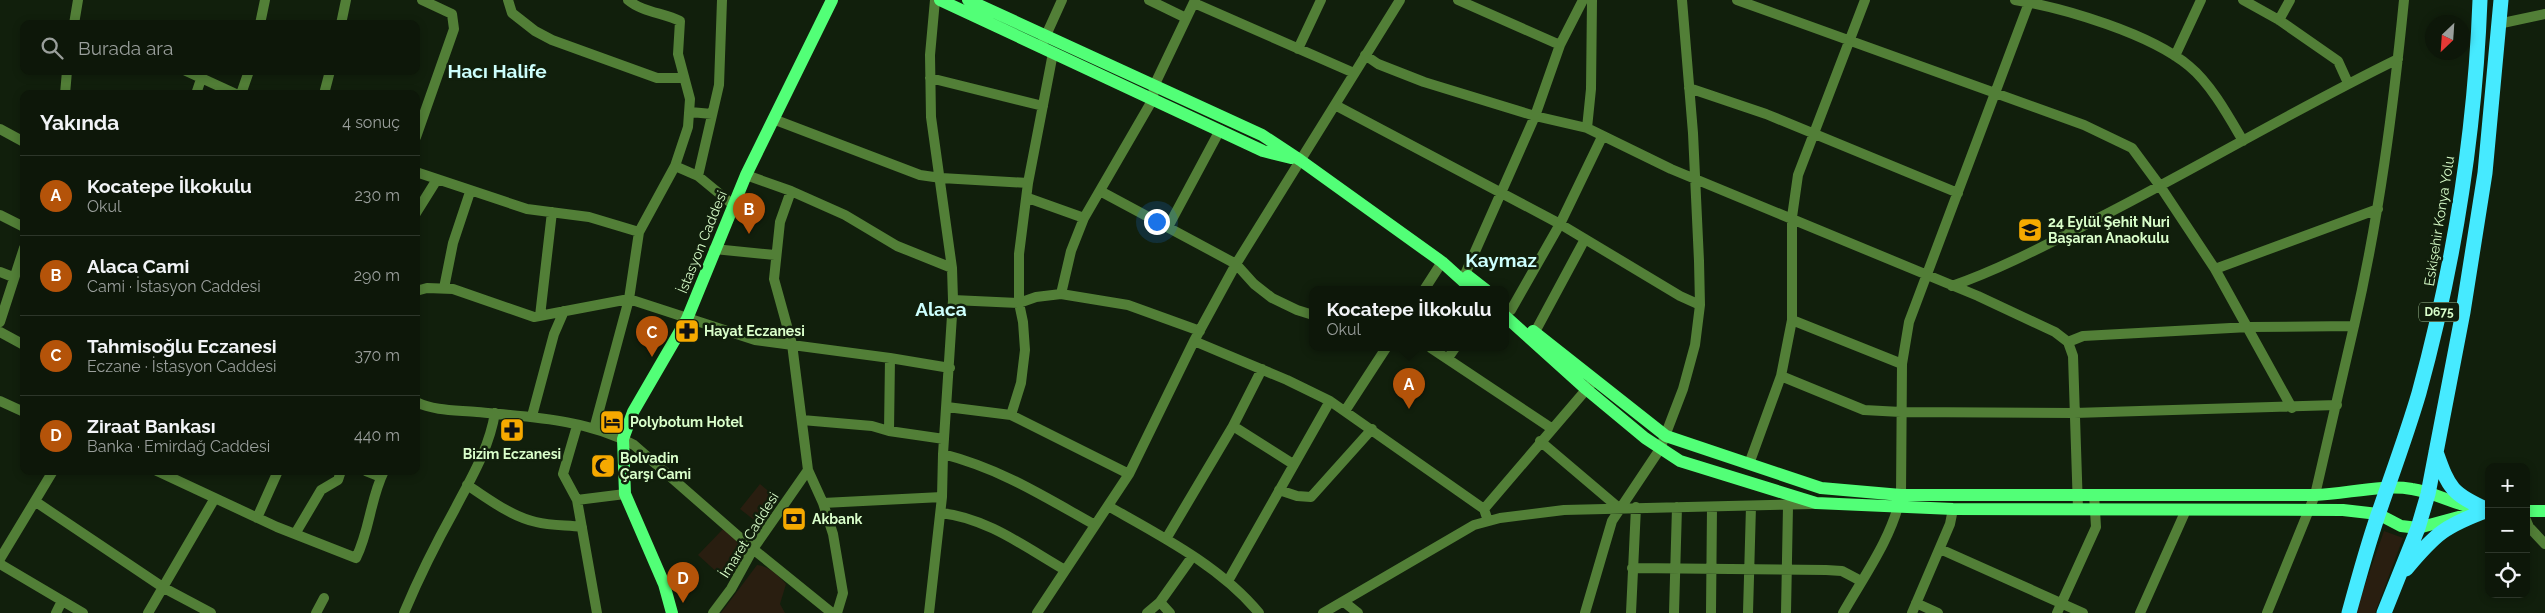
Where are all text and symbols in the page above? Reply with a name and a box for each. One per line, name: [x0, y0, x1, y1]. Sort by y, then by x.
north arrow: [2425, 15, 2470, 60]
search box: [20, 20, 420, 75]
icon: search: [38, 34, 66, 62]
text: Burada ara: [78, 37, 173, 59]
district label: Hacı Halife: [447, 60, 547, 82]
text: Yakında: [40, 110, 119, 135]
text: 4 sonuç: [342, 113, 400, 132]
street label: Eskişehir Konya Yolu: [2421, 155, 2457, 287]
text: Kocatepe İlkokulu: [87, 175, 252, 197]
text: A: [51, 186, 61, 205]
text: 230 m: [355, 186, 400, 205]
street label: İstasyon Caddesi: [672, 188, 730, 296]
pin: B: [733, 193, 765, 234]
text: Okul: [87, 197, 121, 216]
your location: [1144, 209, 1170, 235]
place label: 24 Eylül Şehit Nuri Başaran Anaokulu: [2048, 214, 2170, 246]
school or university icon: 24 Eylül Şehit Nuri Başaran Anaokulu: [2017, 217, 2043, 243]
district label: Kaymaz: [1465, 249, 1537, 271]
text: Alaca Cami: [87, 255, 189, 277]
text: B: [51, 266, 61, 285]
text: 290 m: [354, 266, 400, 285]
text: Cami · İstasyon Caddesi: [87, 277, 261, 296]
popup: [1309, 286, 1509, 351]
district label: Alaca: [915, 298, 967, 320]
text: Kocatepe İlkokulu: [1327, 298, 1491, 320]
road number: D675: [2419, 302, 2459, 322]
pin: C: [636, 316, 668, 357]
pharmacy icon: Hayat Eczanesi: [674, 318, 700, 344]
text: Okul: [1327, 320, 1361, 339]
place label: Hayat Eczanesi: [704, 323, 805, 339]
text: Tahmisoğlu Eczanesi: [87, 335, 277, 357]
text: C: [51, 346, 61, 365]
text: 370 m: [354, 346, 400, 365]
text: Eczane · İstasyon Caddesi: [87, 357, 277, 376]
pin: A: [1393, 368, 1425, 409]
hotel icon: Polybotum Hotel: [599, 409, 625, 435]
place label: Polybotum Hotel: [630, 414, 744, 430]
text: Ziraat Bankası: [87, 415, 216, 437]
pharmacy icon: Bizim Eczanesi: [499, 417, 525, 443]
text: D: [50, 426, 62, 445]
text: 440 m: [354, 426, 400, 445]
text: Banka · Emirdağ Caddesi: [87, 437, 270, 456]
place label: Bizim Eczanesi: [463, 446, 561, 462]
place label: Bolvadin Çarşı Cami: [620, 450, 691, 482]
mosque icon: Bolvadin Çarşı Cami: [590, 453, 616, 479]
map controls: [2485, 463, 2530, 598]
button: +: [2485, 463, 2530, 508]
street label: İmaret Caddesi: [715, 488, 782, 581]
bank icon: Akbank: [781, 506, 807, 532]
button: −: [2485, 508, 2530, 553]
place label: Akbank: [812, 511, 863, 527]
button: locate: [2485, 553, 2530, 598]
pin: D: [667, 562, 699, 603]

